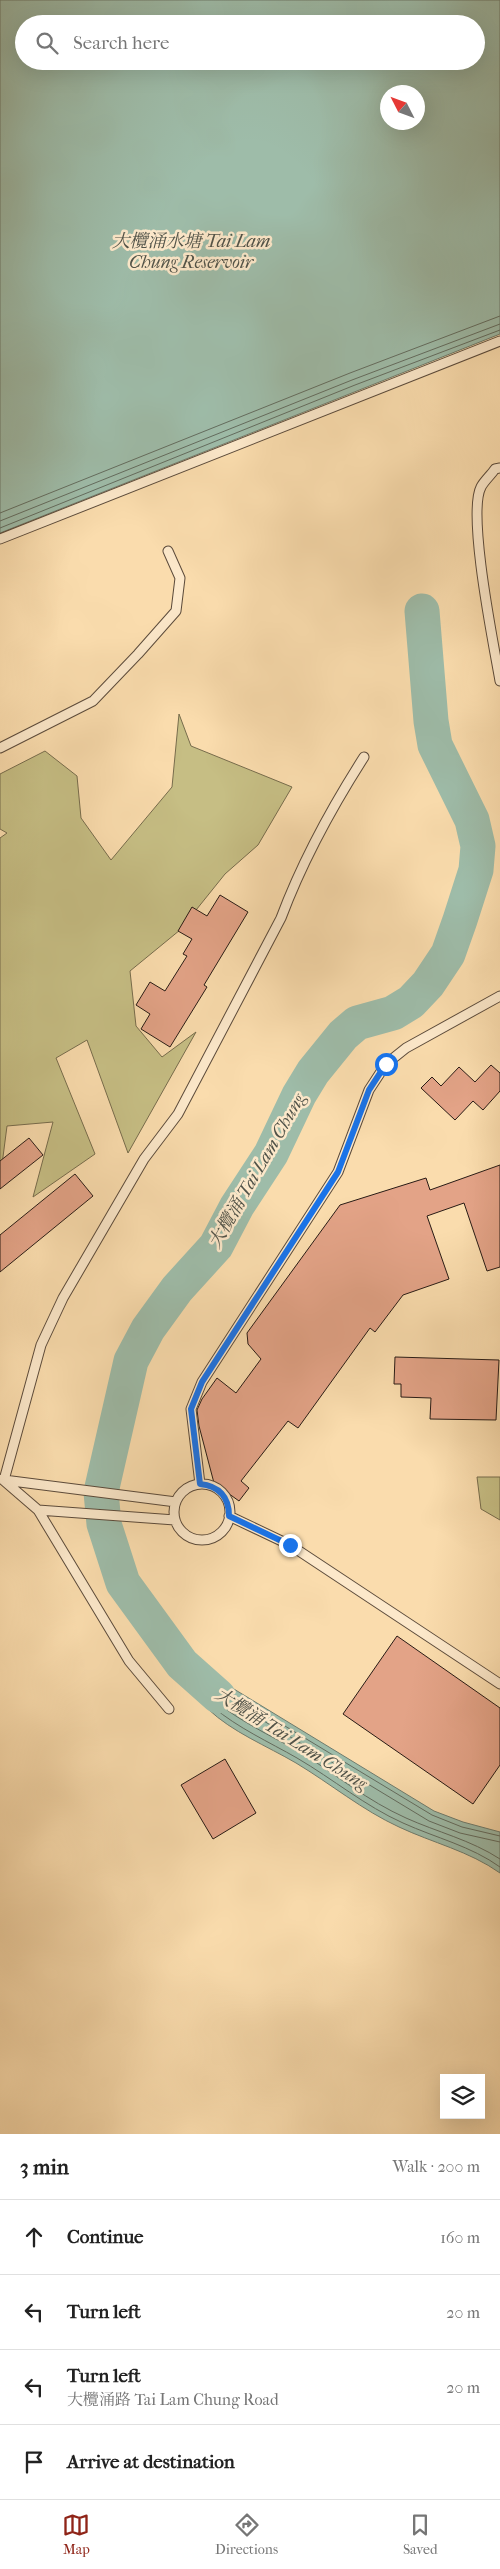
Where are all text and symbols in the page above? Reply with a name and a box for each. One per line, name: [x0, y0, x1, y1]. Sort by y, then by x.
search box: [15, 15, 485, 70]
icon: search: [33, 29, 61, 57]
text: Search here: [73, 32, 169, 54]
north arrow: [380, 85, 425, 130]
water label: 大欖涌水塘 Tai Lam Chung Reservoir: [112, 231, 270, 273]
route start: [375, 1053, 398, 1076]
water label: 大欖涌 Tai Lam Chung: [204, 1089, 310, 1252]
route end: [279, 1534, 302, 1557]
water label: 大欖涌 Tai Lam Chung: [211, 1684, 372, 1795]
map controls: [440, 2074, 485, 2119]
button: layers: [440, 2074, 485, 2119]
text: 3 min: [20, 2155, 69, 2179]
text: Walk · 200 m: [393, 2157, 480, 2176]
icon: ahead: [20, 2223, 48, 2251]
text: Continue: [67, 2226, 143, 2248]
text: 160 m: [440, 2228, 480, 2247]
icon: left: [20, 2298, 48, 2326]
text: Turn left: [67, 2301, 141, 2323]
text: 20 m: [446, 2303, 480, 2322]
text: Turn left: [67, 2365, 141, 2387]
icon: left: [20, 2373, 48, 2401]
text: 20 m: [446, 2378, 480, 2397]
text: 大欖涌路 Tai Lam Chung Road: [67, 2390, 279, 2409]
icon: arrive: [20, 2448, 48, 2476]
text: Arrive at destination: [67, 2451, 235, 2473]
tab: Map: [62, 2511, 90, 2558]
tab: Directions: [215, 2511, 278, 2558]
tab: Saved: [403, 2511, 438, 2558]

